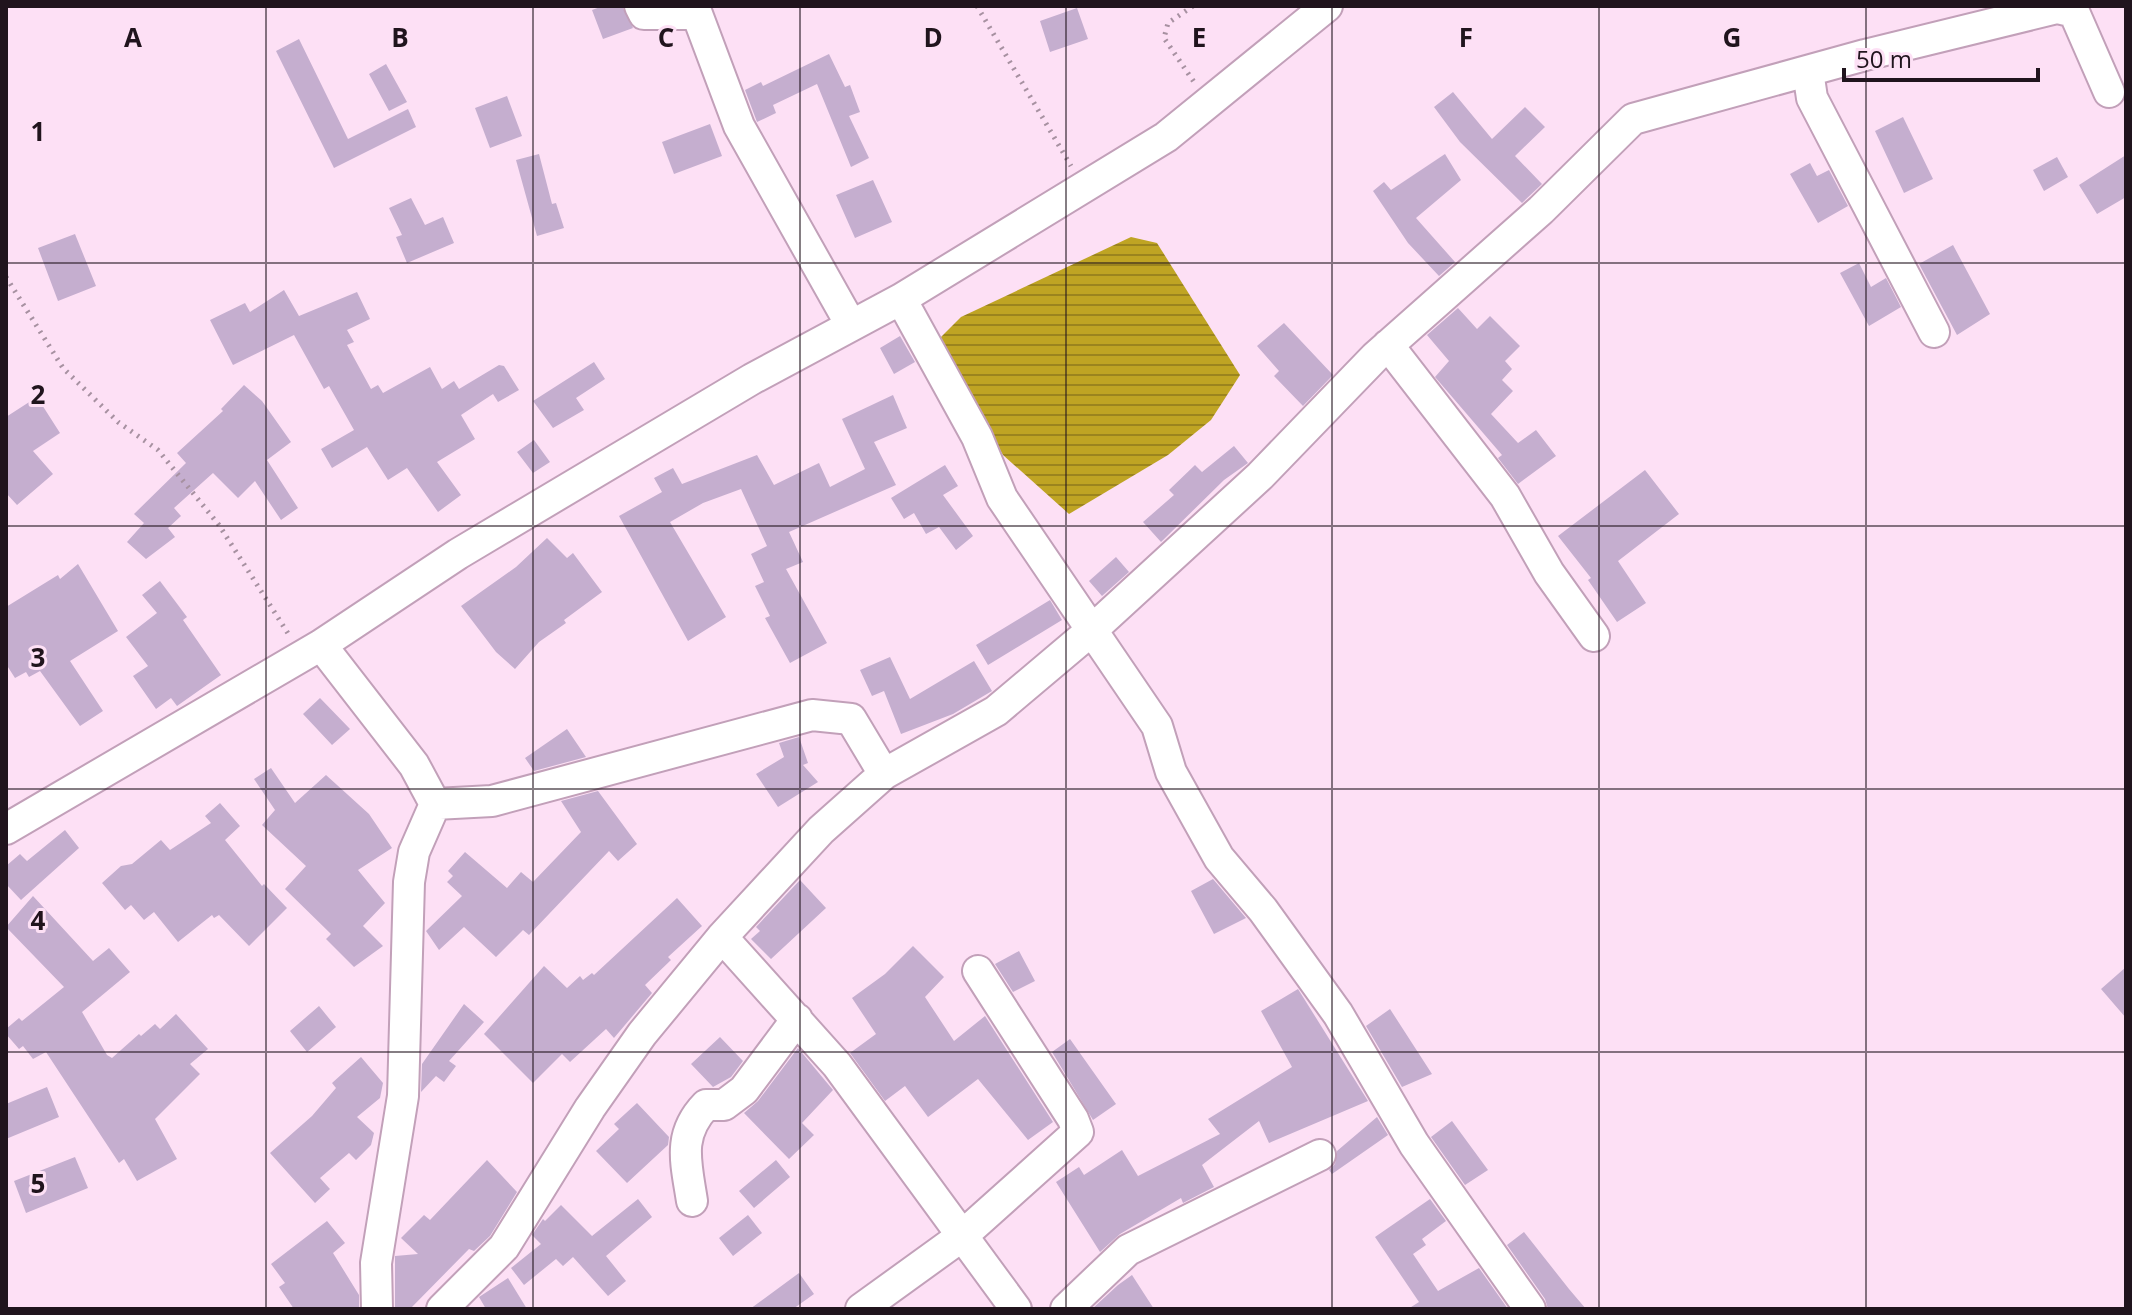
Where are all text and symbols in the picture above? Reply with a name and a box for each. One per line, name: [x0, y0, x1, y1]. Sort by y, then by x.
text: A: [124, 19, 142, 55]
text: B: [391, 19, 409, 55]
text: C: [658, 19, 674, 55]
text: D: [923, 19, 943, 55]
text: E: [1192, 19, 1206, 55]
text: F: [1459, 19, 1473, 55]
text: G: [1723, 19, 1741, 55]
scale bar: [1844, 32, 2038, 82]
text: 50 m: [1856, 42, 1912, 75]
text: 1: [31, 113, 45, 149]
text: 2: [31, 376, 46, 412]
text: 3: [31, 639, 45, 675]
text: 4: [31, 902, 46, 938]
text: 5: [31, 1165, 45, 1201]

